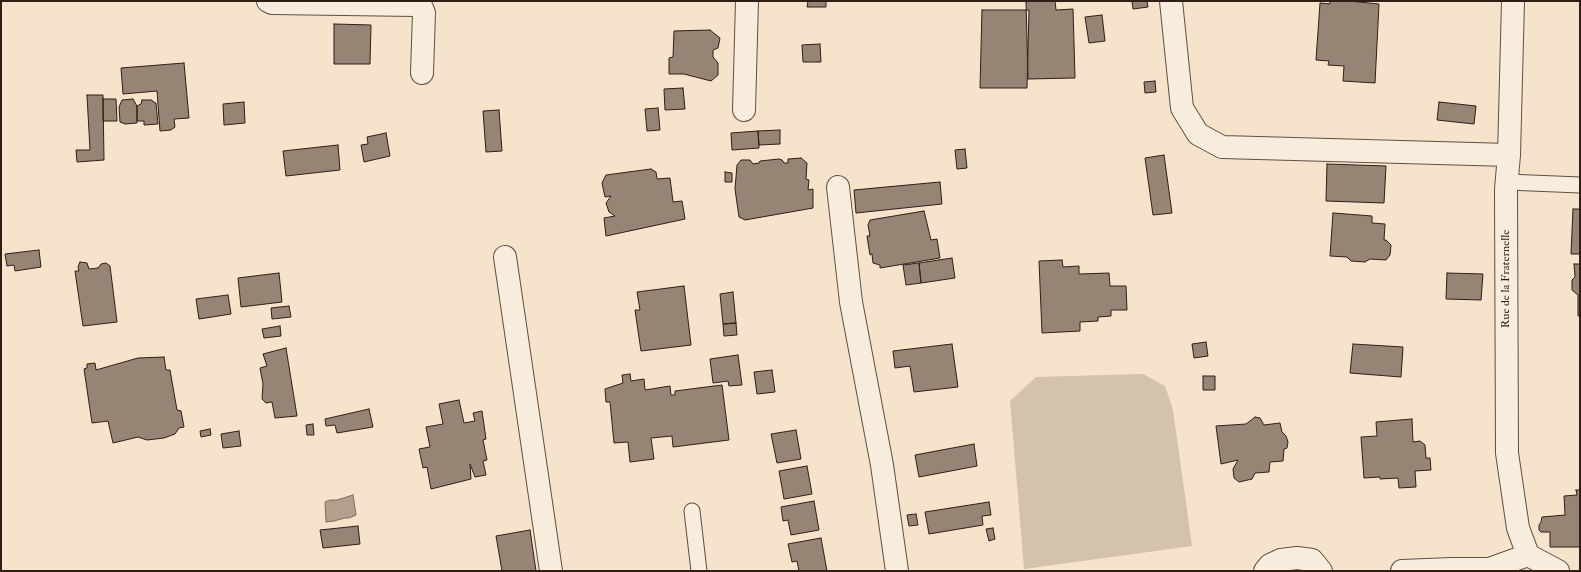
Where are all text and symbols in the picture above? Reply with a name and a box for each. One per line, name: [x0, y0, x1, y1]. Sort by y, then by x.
street label: Rue de la Fraternelle: [1499, 230, 1513, 328]

